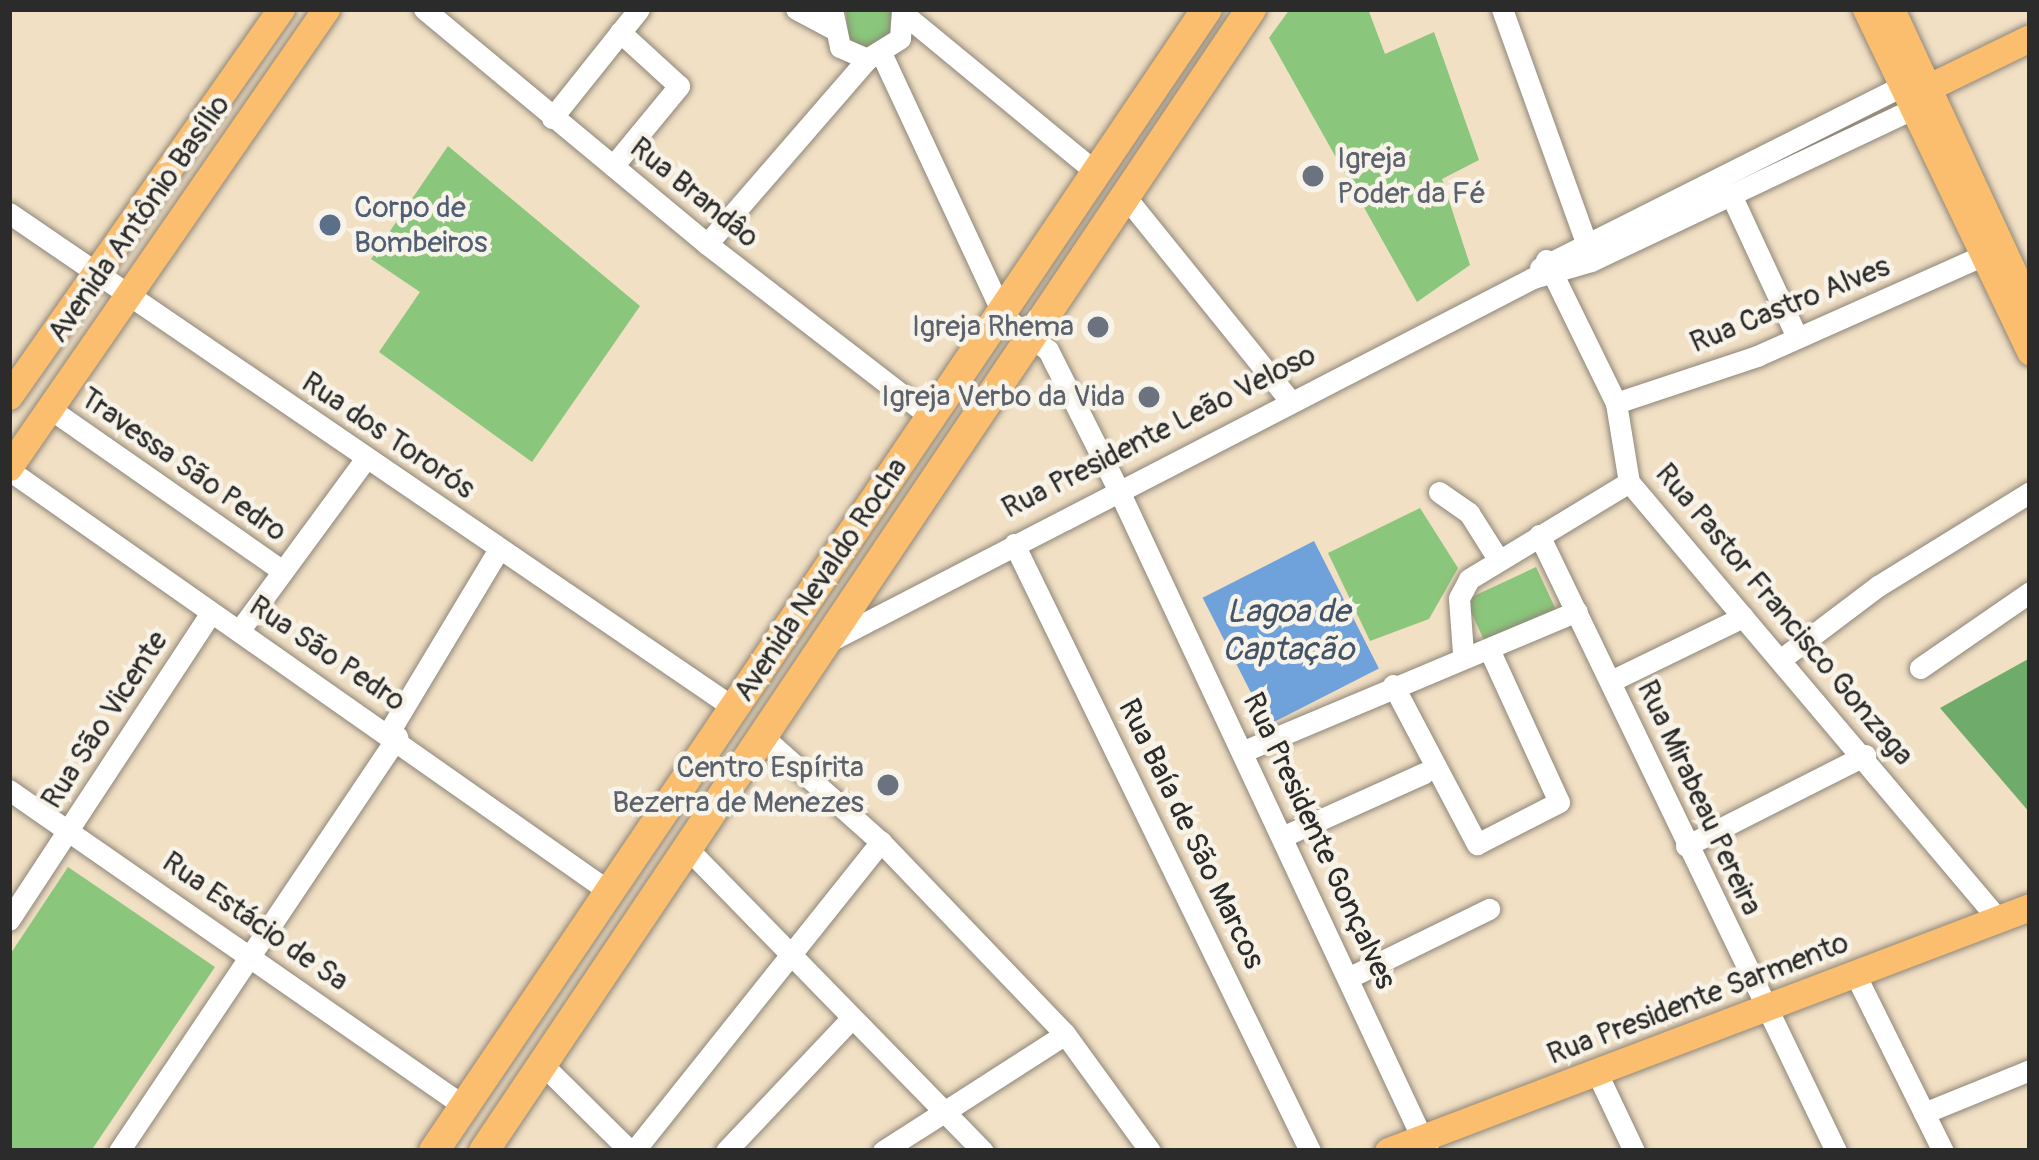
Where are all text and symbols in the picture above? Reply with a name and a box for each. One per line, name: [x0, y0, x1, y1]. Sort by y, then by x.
street label: Avenida Antônio Basílio: [40, 88, 238, 350]
street label: Rua Brandâo: [622, 130, 766, 256]
place label: Igreja Poder da Fé: [1337, 141, 1486, 212]
marker: Igreja Poder da Fé: [1300, 163, 1326, 189]
place label: Corpo de Bombeiros: [354, 190, 487, 260]
marker: Corpo de Bombeiros: [317, 212, 343, 238]
street label: Rua Castro Alves: [1685, 249, 1895, 361]
place label: Igreja Rhema: [912, 309, 1074, 345]
marker: Igreja Rhema: [1085, 314, 1111, 340]
street label: Rua Presidente Leão Veloso: [996, 337, 1322, 527]
street label: Rua dos Tororós: [295, 365, 481, 507]
place label: Igreja Verbo da Vida: [881, 379, 1125, 415]
street label: Travessa São Pedro: [73, 380, 293, 550]
marker: Igreja Verbo da Vida: [1136, 384, 1162, 410]
street label: Avenida Nevaldo Rocha: [726, 451, 916, 709]
street label: Rua Pastor Francisco Gonzaga: [1647, 457, 1921, 773]
street label: Rua São Pedro: [242, 589, 412, 719]
water label: Lagoa de Captação: [1222, 592, 1354, 670]
street label: Rua São Vicente: [34, 624, 176, 816]
street label: Rua Mirabeau Pereira: [1629, 675, 1769, 921]
street label: Rua Presidente Gonçalves: [1234, 687, 1404, 995]
street label: Rua Baía de São Marcos: [1110, 693, 1272, 975]
place label: Centro Espírita Bezerra de Menezes: [612, 750, 864, 820]
marker: Centro Espírita Bezerra de Menezes: [875, 772, 901, 798]
street label: Rua Estácio de Sa: [155, 844, 355, 1000]
street label: Rua Presidente Sarmento: [1542, 925, 1854, 1073]

